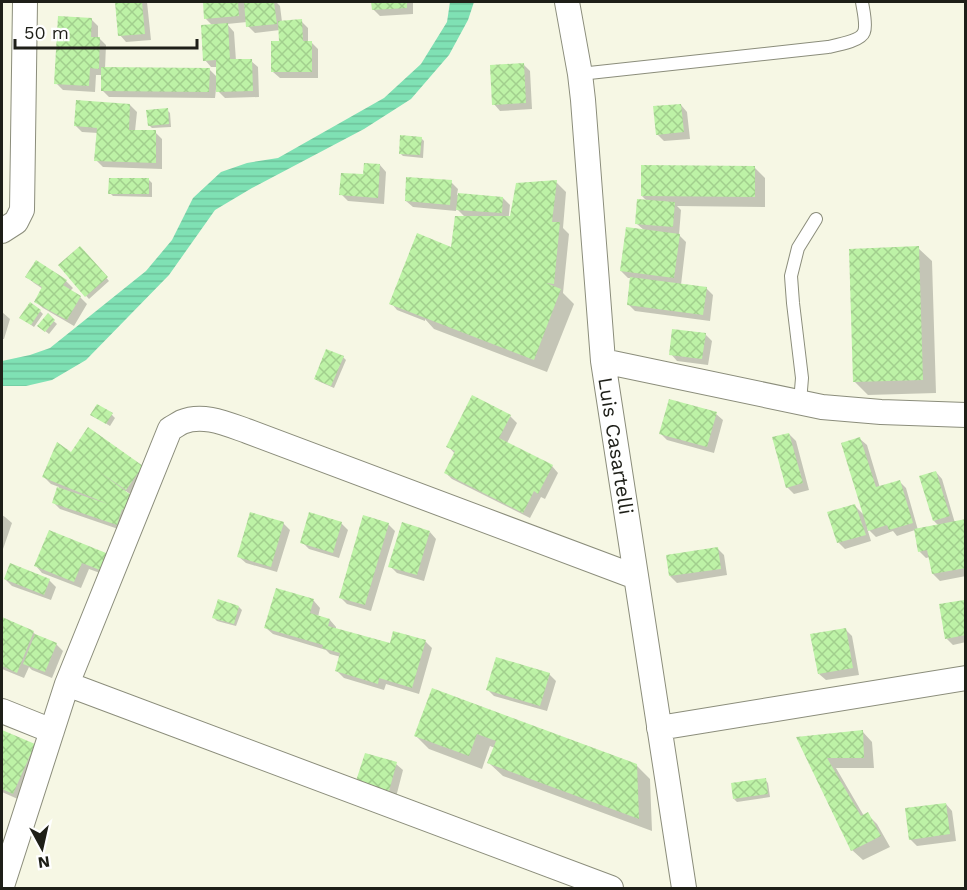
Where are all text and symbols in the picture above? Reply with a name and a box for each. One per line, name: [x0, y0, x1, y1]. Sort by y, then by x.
scale bar: [15, 12, 196, 50]
text: 50 m: [24, 22, 69, 43]
street label: Luis Casartelli: [593, 376, 639, 516]
north arrow: [12, 818, 72, 878]
text: N: [37, 852, 51, 873]

